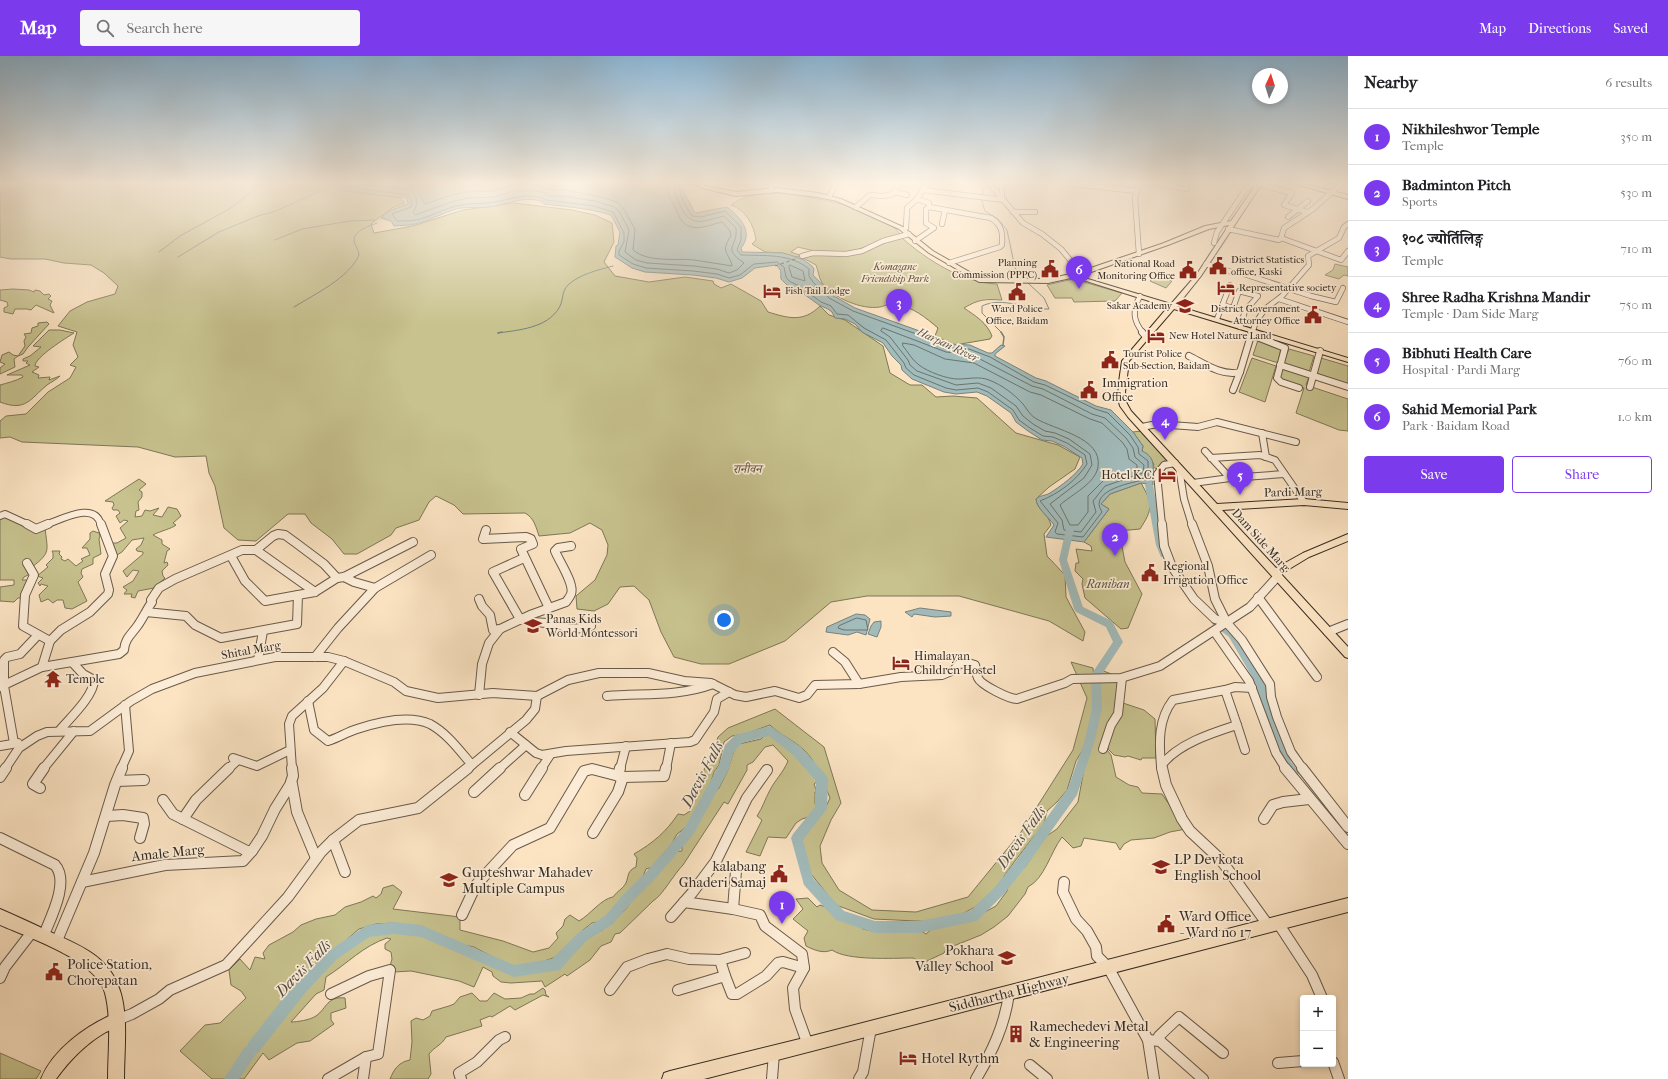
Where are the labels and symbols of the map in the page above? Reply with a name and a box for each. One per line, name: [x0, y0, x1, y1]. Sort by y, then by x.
north arrow: [1252, 68, 1288, 104]
place label: District Statistics office, Kaski: [1231, 254, 1305, 278]
pin: 6: [1066, 256, 1092, 289]
public building icon: District Statistics office, Kaski: [1208, 256, 1228, 276]
place label: Planning Commission (PPPC): [952, 257, 1038, 281]
place label: National Road Monitoring Office: [1097, 258, 1176, 282]
public building icon: Planning Commission (PPPC): [1040, 259, 1060, 279]
public building icon: National Road Monitoring Office: [1178, 260, 1198, 280]
park label: Komagane Friendship Park: [860, 261, 929, 285]
hotel icon: Representative society: [1216, 278, 1236, 298]
hotel icon: Fish Tail Lodge: [762, 281, 782, 301]
public building icon: Ward Police Office, Baidam: [1007, 282, 1027, 302]
place label: Representative society: [1239, 282, 1337, 294]
place label: Fish Tail Lodge: [785, 285, 850, 297]
pin: 3: [886, 289, 912, 322]
school or university icon: Sakar Academy: [1175, 296, 1195, 316]
place label: Sakar Academy: [1107, 300, 1173, 312]
place label: Ward Police Office, Baidam: [986, 303, 1049, 327]
place label: District Government Attorney Office: [1211, 303, 1300, 327]
public building icon: District Government Attorney Office: [1303, 305, 1323, 325]
water label: Harpan River: [915, 325, 981, 365]
hotel icon: New Hotel Nature Land: [1146, 326, 1166, 346]
place label: New Hotel Nature Land: [1169, 330, 1272, 342]
place label: Tourist Police Sub-Section, Baidam: [1123, 348, 1211, 372]
public building icon: Tourist Police Sub-Section, Baidam: [1100, 350, 1120, 370]
place label: Immigration Office: [1102, 376, 1168, 404]
public building icon: Immigration Office: [1079, 380, 1099, 400]
pin: 4: [1152, 407, 1178, 440]
park label: रानीवन: [733, 462, 764, 476]
pin: 5: [1227, 462, 1253, 495]
hotel icon: Hotel K.C.: [1157, 465, 1177, 485]
place label: Hotel K.C.: [1101, 468, 1154, 482]
street label: Pardi Marg: [1264, 484, 1323, 500]
street label: Dam Side Marg: [1229, 506, 1293, 575]
pin: 2: [1102, 523, 1128, 556]
place label: Regional Irrigation Office: [1163, 559, 1248, 587]
public building icon: Regional Irrigation Office: [1140, 563, 1160, 583]
park label: Raniban: [1085, 577, 1130, 591]
your location: [714, 610, 734, 630]
place label: Panas Kids World Montessori: [545, 612, 638, 640]
school or university icon: Panas Kids World Montessori: [523, 616, 543, 636]
street label: Shital Marg: [220, 638, 282, 662]
place label: Himalayan Children Hostel: [914, 649, 997, 677]
hotel icon: Himalayan Children Hostel: [891, 653, 911, 673]
temple icon: Temple: [43, 669, 63, 689]
place label: Temple: [66, 672, 105, 686]
water label: Davis Falls: [676, 737, 728, 811]
water label: Davis Falls: [992, 801, 1051, 873]
street label: Amale Marg: [130, 841, 206, 865]
place label: LP Devkota English School: [1174, 851, 1261, 884]
school or university icon: LP Devkota English School: [1151, 857, 1171, 877]
place label: kalabang Ghaderi Samaj: [679, 858, 767, 891]
place label: Gupteshwar Mahadev Multiple Campus: [462, 864, 594, 897]
public building icon: kalabang Ghaderi Samaj: [769, 864, 789, 884]
school or university icon: Gupteshwar Mahadev Multiple Campus: [439, 870, 459, 890]
pin: 1: [769, 891, 795, 924]
place label: Ward Office - Ward no 17: [1178, 908, 1251, 941]
public building icon: Ward Office - Ward no 17: [1156, 914, 1176, 934]
water label: Davis Falls: [270, 935, 336, 1001]
place label: Pokhara Valley School: [914, 942, 995, 975]
school or university icon: Pokhara Valley School: [997, 948, 1017, 968]
place label: Police Station, Chorepatan: [67, 956, 152, 989]
public building icon: Police Station, Chorepatan: [44, 962, 64, 982]
street label: Siddhartha Highway: [947, 970, 1071, 1016]
place label: Ramechedevi Metal & Engineering: [1029, 1018, 1149, 1051]
building icon: Ramechedevi Metal & Engineering: [1006, 1024, 1026, 1044]
hotel icon: Hotel Rythm: [898, 1048, 918, 1068]
place label: Hotel Rythm: [921, 1050, 1000, 1067]

